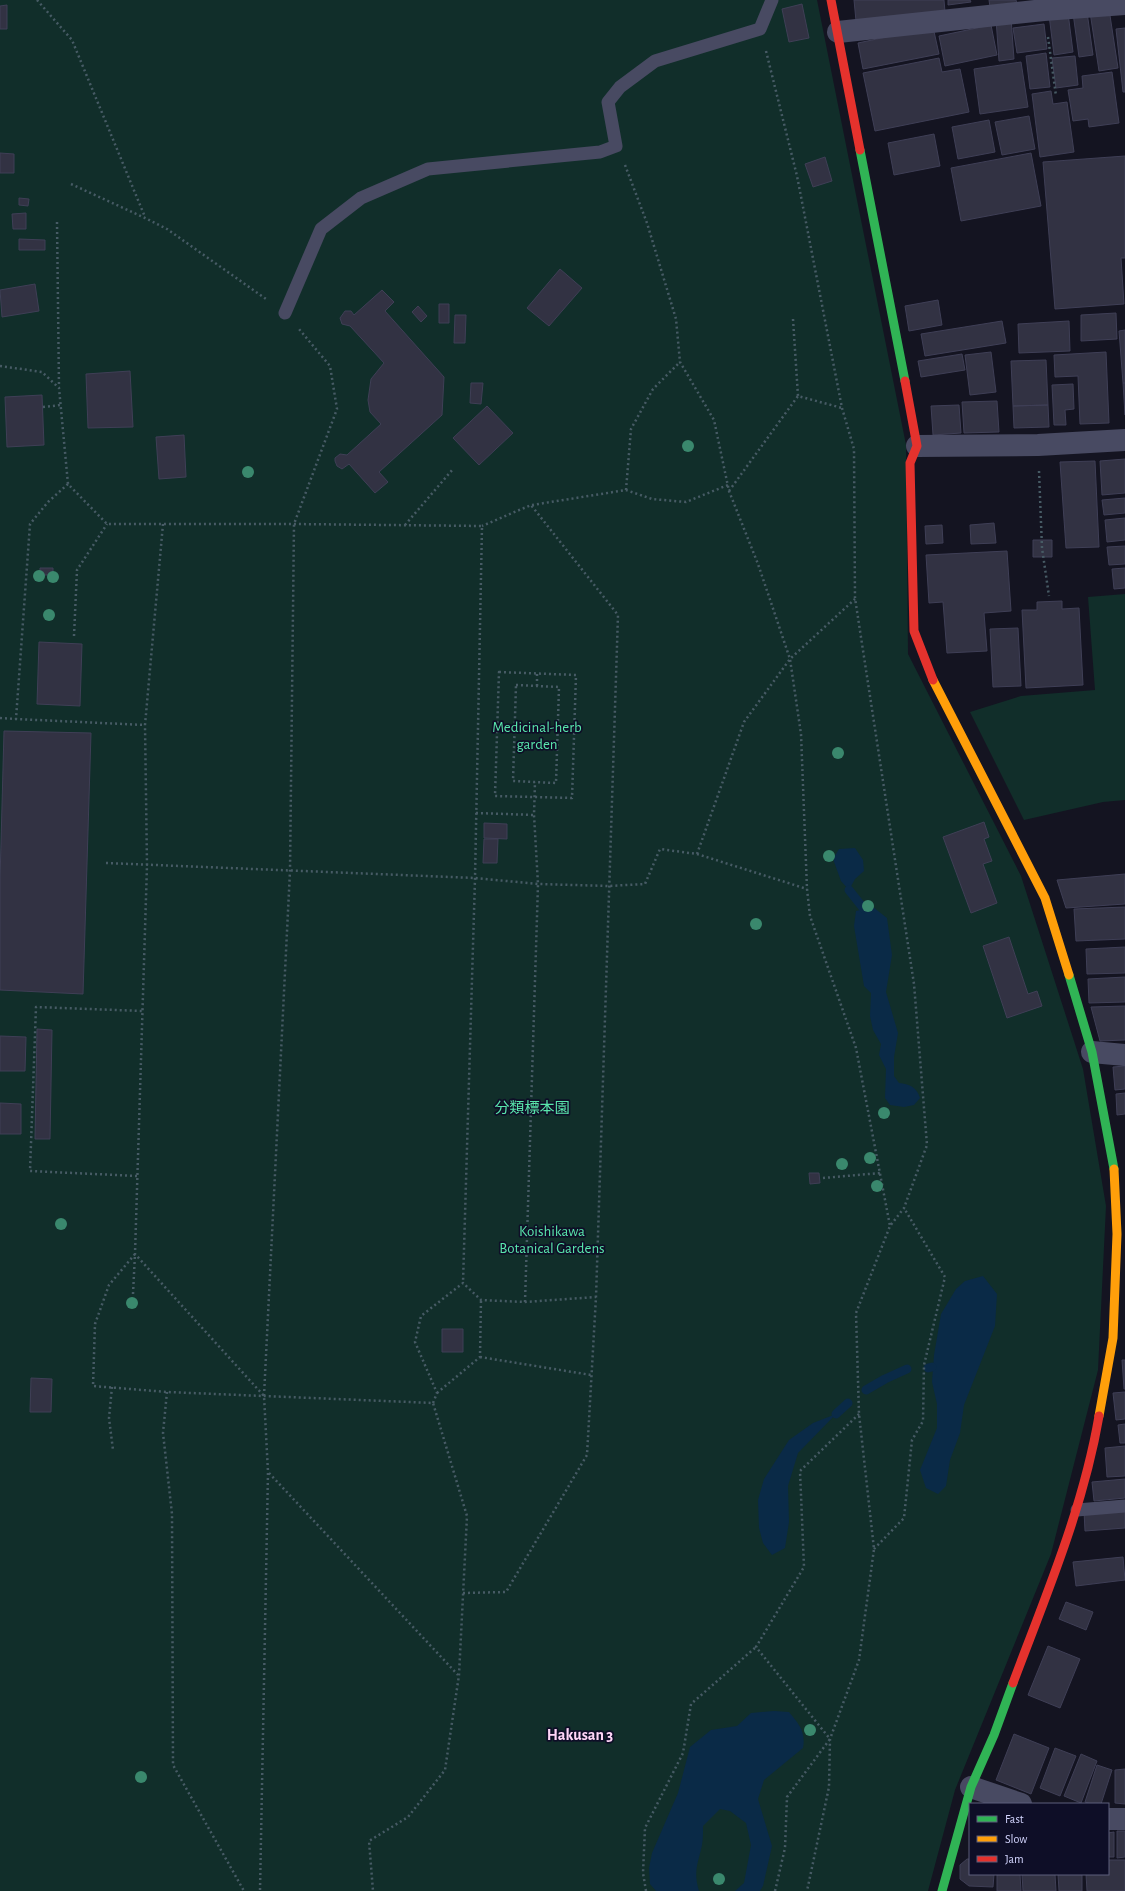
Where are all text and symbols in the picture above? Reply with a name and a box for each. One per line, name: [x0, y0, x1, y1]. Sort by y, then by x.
park label: Medicinal-herb garden: [492, 720, 582, 752]
park label: 分類標本園: [494, 1100, 570, 1116]
park label: Koishikawa Botanical Gardens: [499, 1224, 605, 1256]
district label: Hakusan 3: [547, 1727, 613, 1743]
legend: [969, 1803, 1109, 1875]
text: Fast: [1005, 1813, 1024, 1825]
text: Slow: [1005, 1833, 1027, 1845]
text: Jam: [1005, 1853, 1024, 1865]

